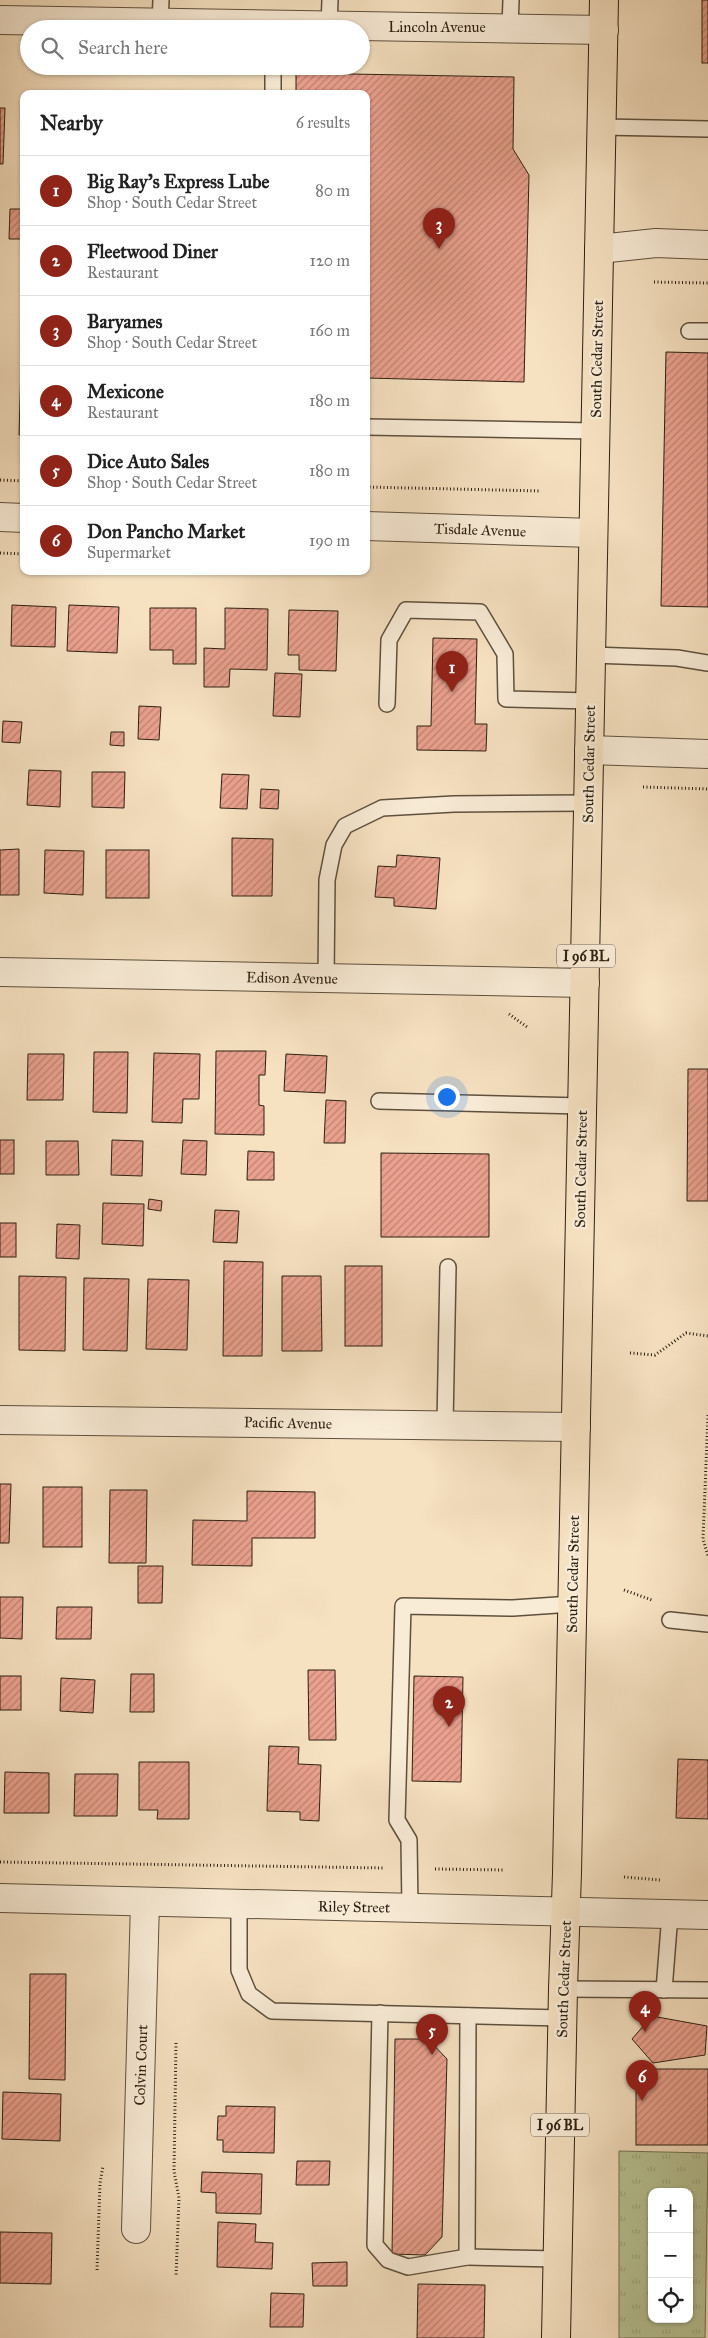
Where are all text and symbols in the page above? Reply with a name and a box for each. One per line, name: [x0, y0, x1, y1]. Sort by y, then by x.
street label: Lincoln Avenue: [388, 18, 486, 36]
search box: [20, 20, 370, 75]
icon: search: [38, 34, 66, 62]
text: Search here: [78, 36, 168, 59]
text: Nearby: [40, 110, 103, 136]
text: 6 results: [296, 113, 350, 132]
text: Big Ray's Express Lube: [87, 170, 269, 193]
text: 1: [53, 181, 59, 200]
text: 80 m: [315, 181, 350, 200]
text: Shop · South Cedar Street: [87, 193, 257, 212]
pin: 3: [423, 208, 455, 249]
text: Fleetwood Diner: [87, 240, 218, 263]
text: 2: [52, 251, 60, 270]
text: 120 m: [310, 251, 350, 270]
text: Restaurant: [87, 263, 159, 282]
street label: South Cedar Street: [587, 299, 607, 418]
text: Baryames: [87, 310, 162, 333]
text: 3: [53, 321, 59, 340]
text: 160 m: [309, 321, 350, 340]
text: Shop · South Cedar Street: [87, 333, 257, 352]
text: Mexicone: [87, 380, 164, 403]
text: 4: [52, 391, 60, 410]
text: 180 m: [309, 391, 350, 410]
text: Restaurant: [87, 403, 159, 422]
text: Dice Auto Sales: [87, 450, 209, 473]
text: 5: [52, 461, 60, 480]
text: 180 m: [309, 461, 350, 480]
text: Shop · South Cedar Street: [87, 473, 257, 492]
street label: Tisdale Avenue: [434, 519, 526, 541]
text: Don Pancho Market: [87, 520, 245, 543]
text: 6: [52, 531, 60, 550]
text: 190 m: [309, 531, 350, 550]
text: Supermarket: [87, 543, 171, 562]
pin: 1: [436, 651, 468, 692]
street label: South Cedar Street: [579, 704, 599, 823]
road number: I 96 BL: [557, 944, 615, 968]
street label: Edison Avenue: [246, 968, 338, 988]
your location: [434, 1084, 460, 1110]
street label: South Cedar Street: [571, 1109, 591, 1228]
street label: Pacific Avenue: [244, 1413, 332, 1433]
street label: South Cedar Street: [563, 1514, 583, 1633]
pin: 2: [433, 1686, 465, 1727]
street label: Riley Street: [318, 1897, 391, 1917]
street label: South Cedar Street: [553, 1919, 575, 2038]
pin: 4: [629, 1991, 661, 2032]
pin: 5: [416, 2014, 448, 2055]
street label: Colvin Court: [131, 2023, 151, 2106]
pin: 6: [626, 2060, 658, 2101]
road number: I 96 BL: [531, 2114, 589, 2136]
map controls: [648, 2188, 693, 2323]
button: +: [648, 2188, 693, 2233]
button: −: [648, 2233, 693, 2278]
button: locate: [648, 2278, 693, 2323]

